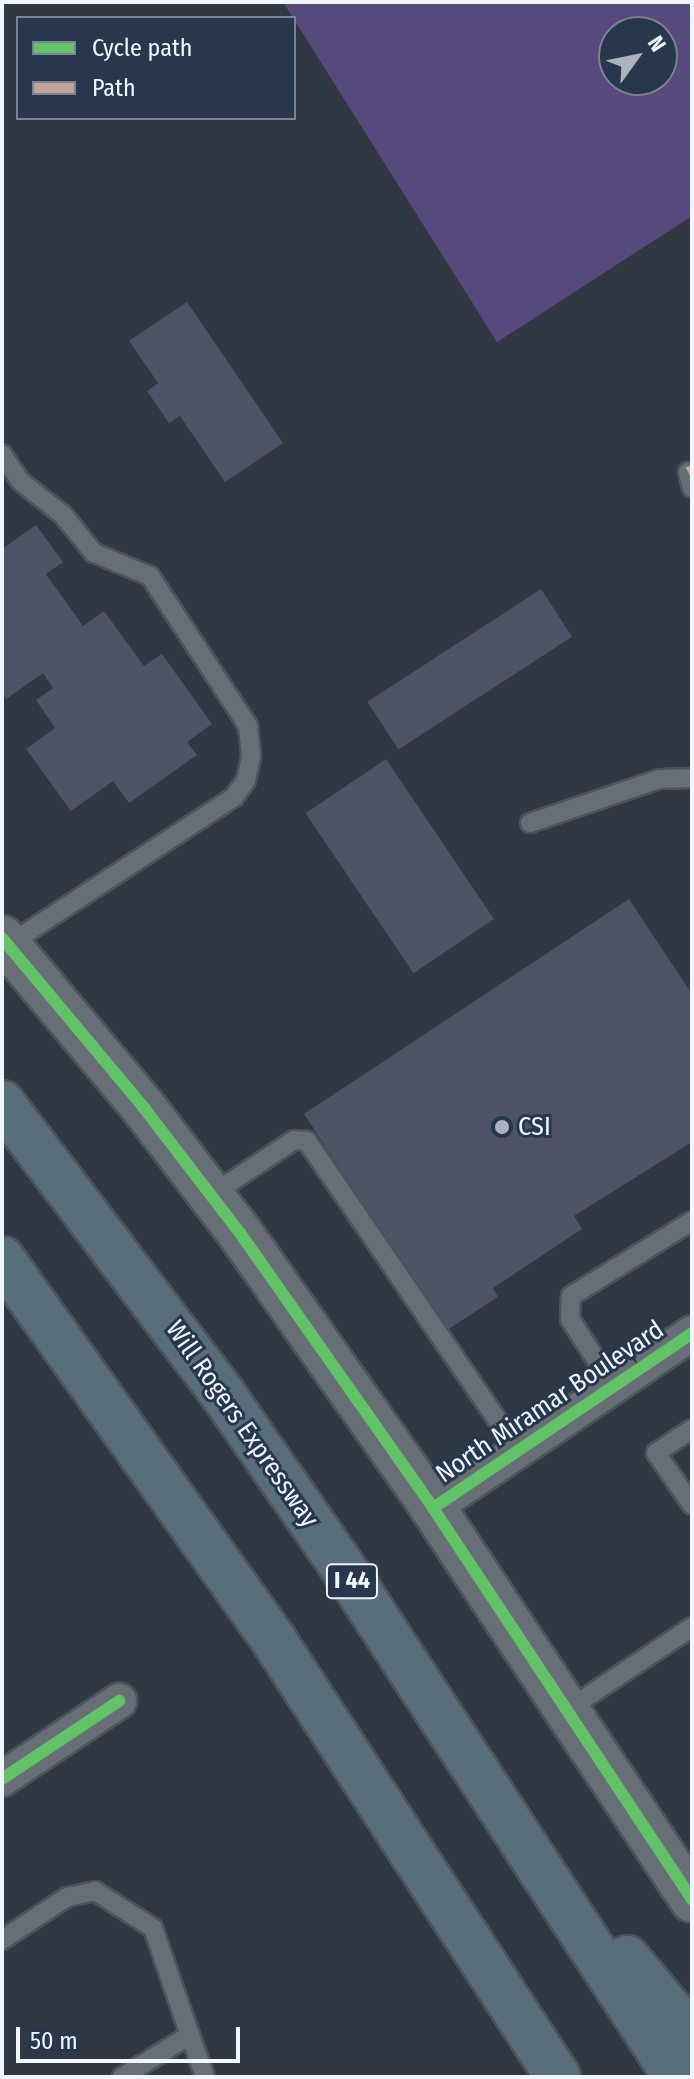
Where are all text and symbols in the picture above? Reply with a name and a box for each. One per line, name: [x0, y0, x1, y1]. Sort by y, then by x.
legend: [16, 16, 296, 120]
north arrow: [598, 16, 678, 96]
text: N: [642, 31, 672, 57]
text: Cycle path: [92, 34, 192, 62]
text: Path: [92, 74, 136, 102]
place label: CSI: [518, 1111, 551, 1143]
marker: CSI: [493, 1118, 511, 1136]
street label: North Miramar Boulevard: [430, 1314, 670, 1490]
street label: Will Rogers Expressway: [159, 1315, 325, 1533]
road number: I 44: [324, 1561, 380, 1601]
scale bar: [20, 2011, 244, 2061]
text: 50 m: [30, 2027, 78, 2055]

